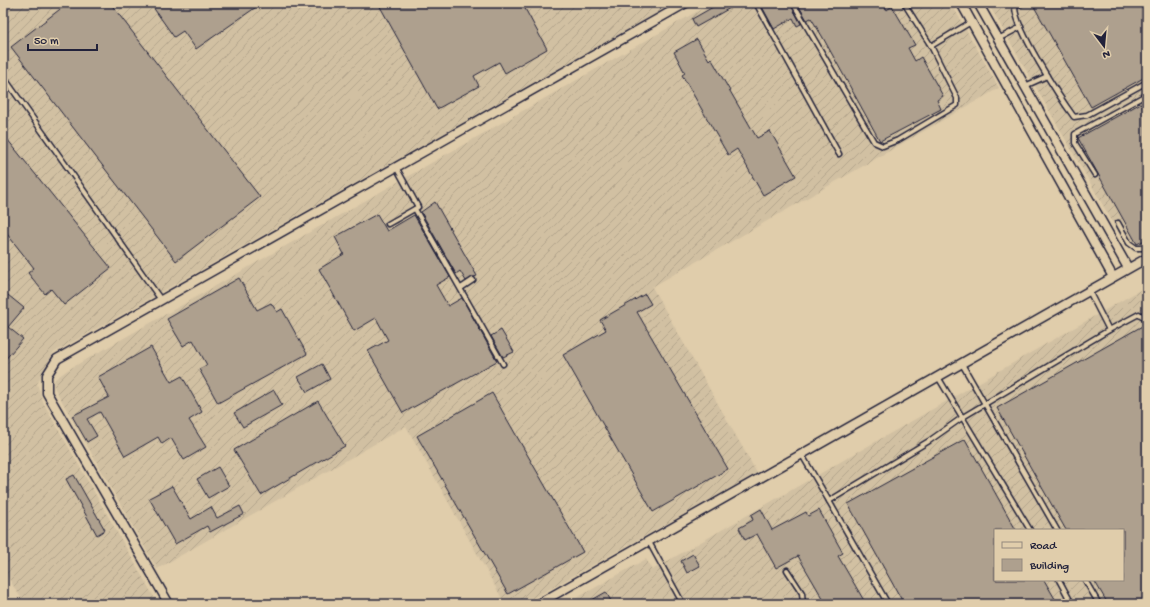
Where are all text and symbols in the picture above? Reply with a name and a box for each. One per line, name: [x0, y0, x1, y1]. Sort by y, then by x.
scale bar: [28, 26, 97, 52]
north arrow: [1084, 26, 1124, 66]
text: 50 m: [34, 35, 59, 49]
text: N: [1101, 47, 1111, 60]
legend: [994, 529, 1124, 581]
text: Road: [1030, 540, 1057, 554]
text: Building: [1029, 560, 1069, 574]

